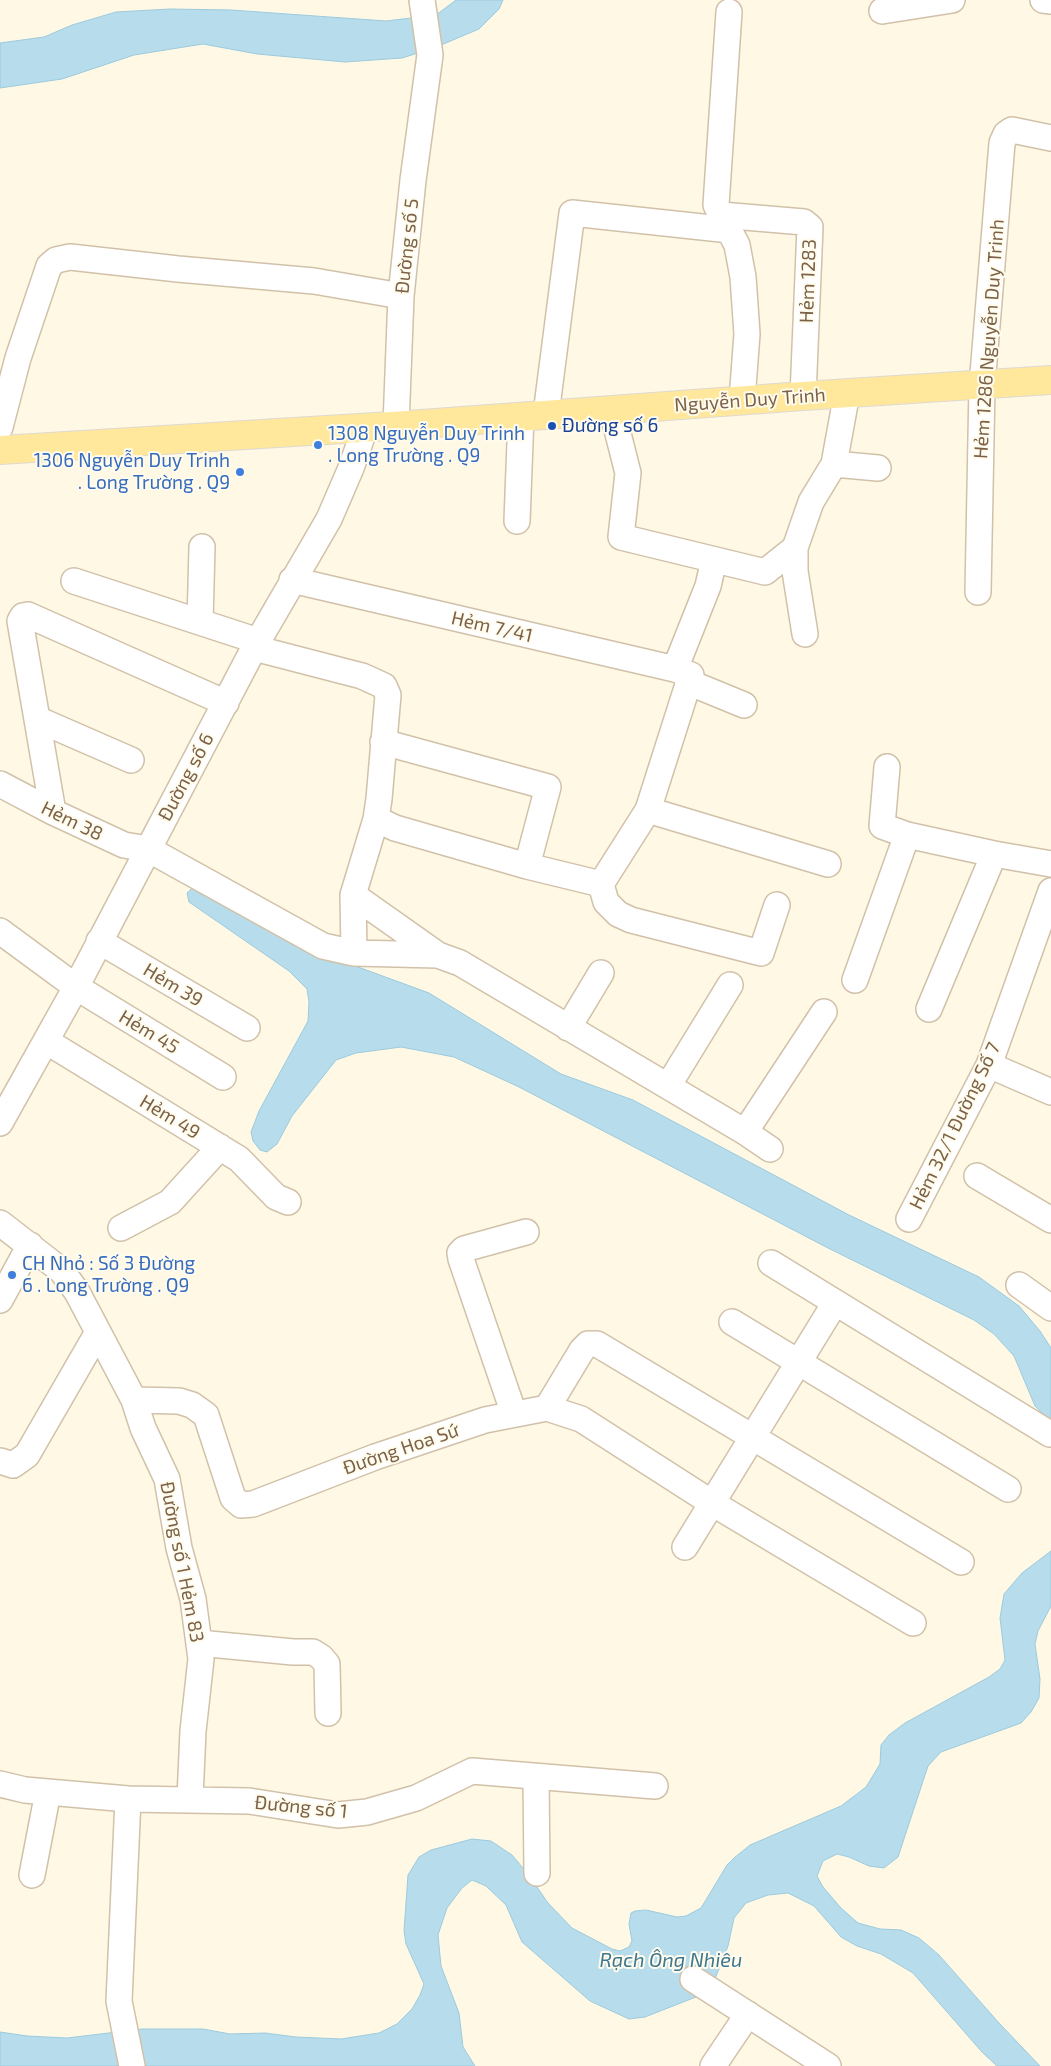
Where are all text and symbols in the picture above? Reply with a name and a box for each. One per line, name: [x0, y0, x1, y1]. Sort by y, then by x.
street label: Đường số 5: [391, 197, 423, 295]
street label: Hẻm 1286 Nguyễn Duy Trinh: [969, 218, 1009, 460]
street label: Hẻm 1283: [795, 239, 821, 323]
street label: Nguyễn Duy Trinh: [674, 383, 826, 417]
place label: Đường số 6: [562, 415, 658, 437]
marker: Đường số 6: [546, 420, 558, 432]
place label: 1308 Nguyễn Duy Trinh . Long Trường . Q9: [328, 423, 525, 467]
marker: 1308 Nguyễn Duy Trinh . Long Trường . Q9: [312, 439, 324, 451]
place label: 1306 Nguyễn Duy Trinh . Long Trường . Q9: [34, 450, 230, 494]
marker: 1306 Nguyễn Duy Trinh . Long Trường . Q9: [234, 466, 246, 478]
street label: Hẻm 7/41: [449, 607, 535, 647]
street label: Đường số 6: [153, 729, 219, 825]
street label: Hẻm 38: [37, 796, 107, 846]
street label: Hẻm 39: [139, 958, 207, 1012]
street label: Hẻm 45: [115, 1005, 183, 1059]
street label: Hẻm 32/1 Đường Số 7: [905, 1039, 1005, 1213]
street label: Hẻm 49: [136, 1090, 204, 1144]
place label: CH Nhỏ : Số 3 Đường 6 . Long Trường . Q9: [22, 1253, 195, 1297]
marker: CH Nhỏ : Số 3 Đường 6 . Long Trường . Q9: [6, 1269, 18, 1281]
street label: Đường Hoa Sứ: [340, 1419, 462, 1479]
street label: Đường số 1 Hẻm 83: [155, 1480, 209, 1644]
street label: Đường số 1: [253, 1791, 349, 1823]
water label: Rạch Ông Nhiêu: [600, 1948, 742, 1972]

